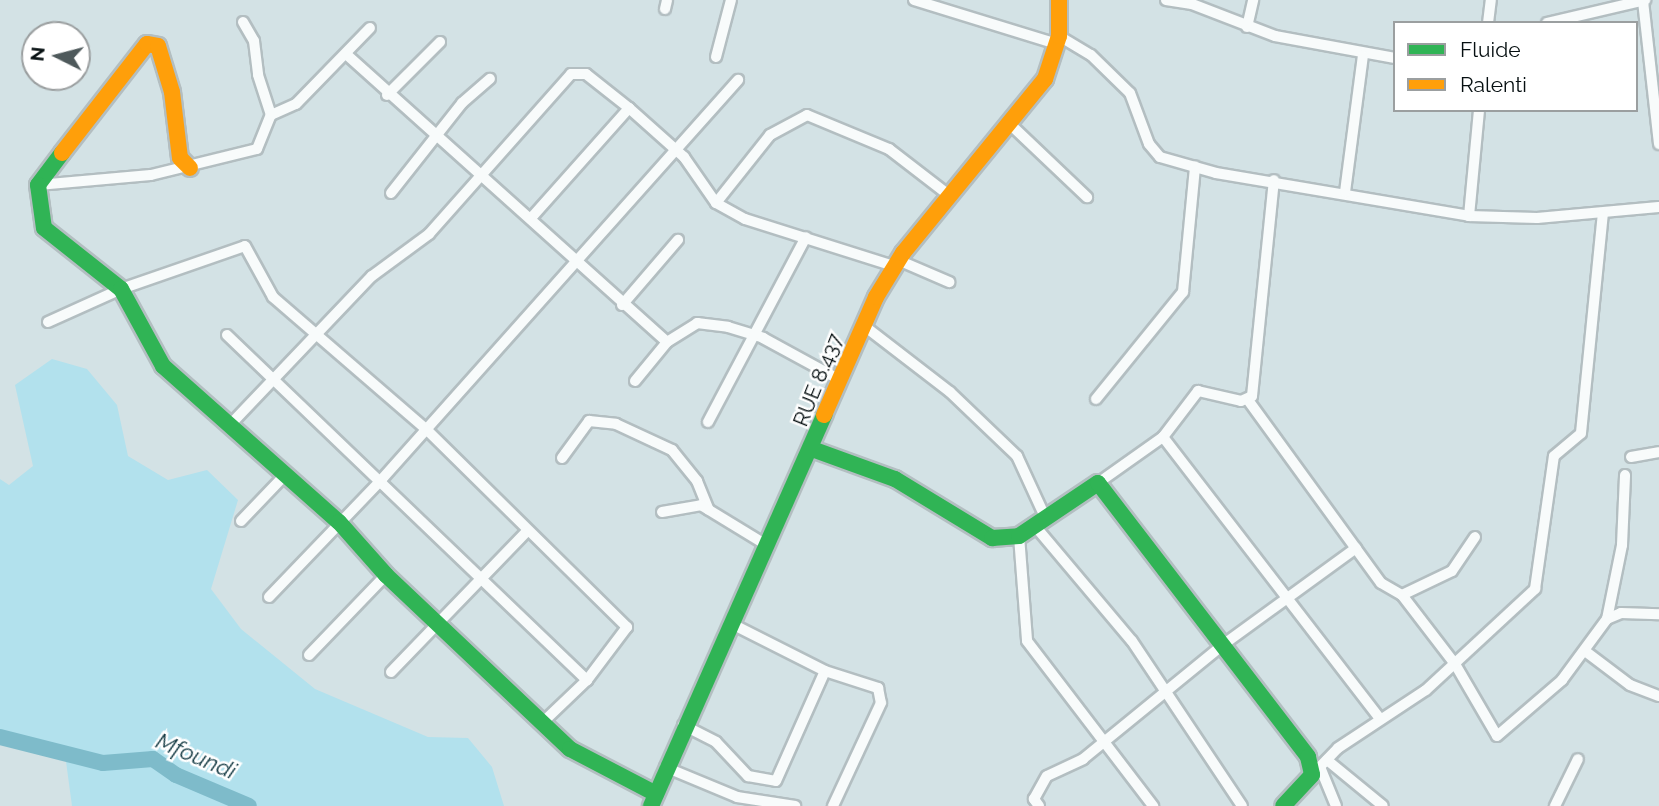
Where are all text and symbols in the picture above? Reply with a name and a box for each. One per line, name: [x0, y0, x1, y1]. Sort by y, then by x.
north arrow: [21, 21, 91, 91]
legend: [1393, 21, 1638, 112]
text: Fluide: [1460, 37, 1521, 62]
text: N: [25, 46, 49, 62]
text: Ralenti: [1460, 72, 1527, 97]
street label: RUE 8.437: [788, 330, 848, 430]
water label: Mfoundi: [152, 727, 240, 785]

